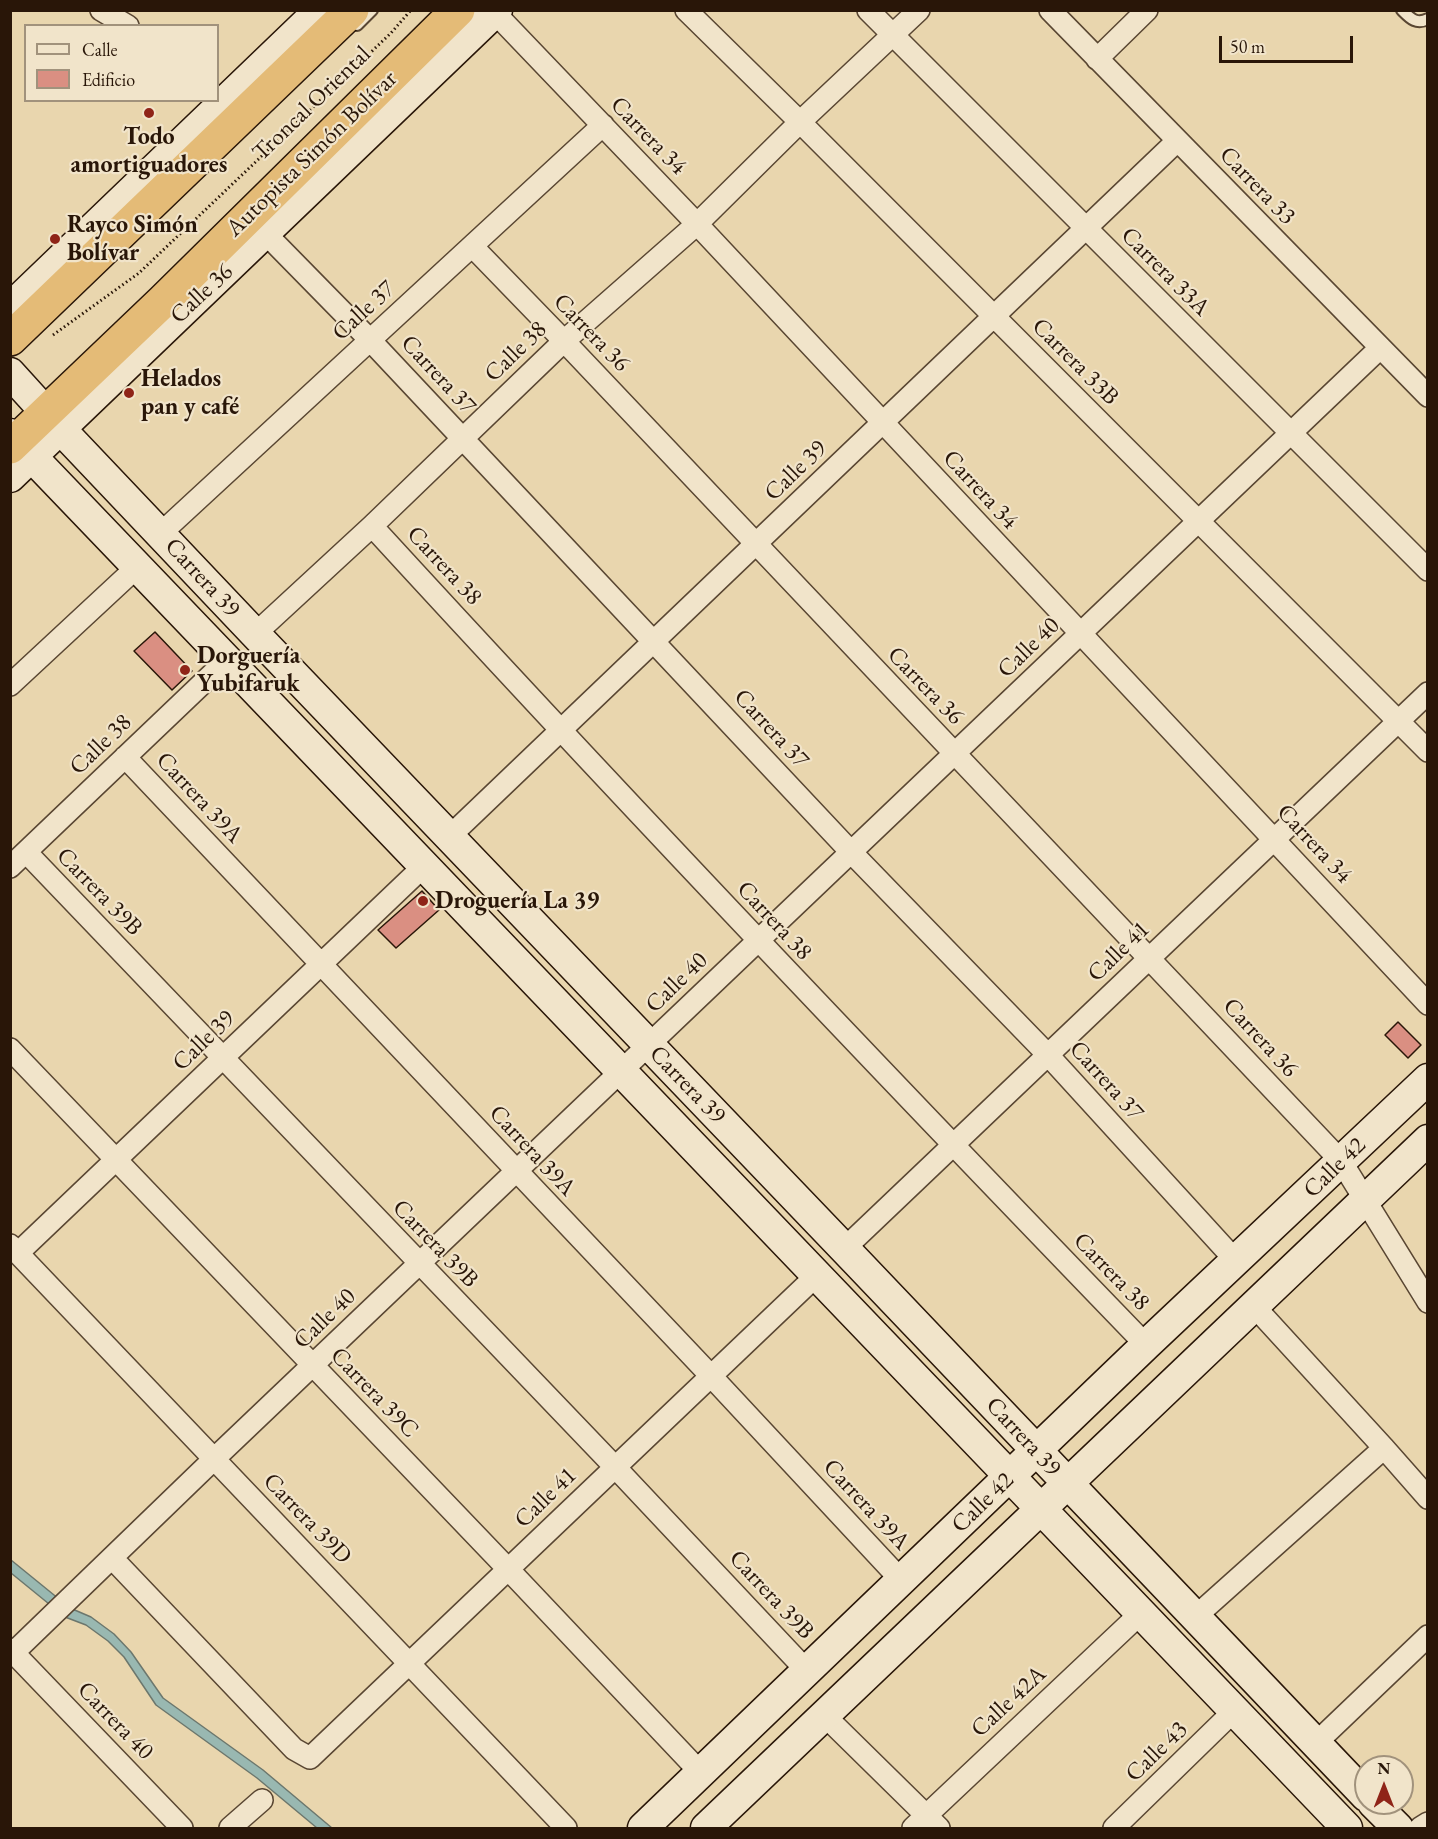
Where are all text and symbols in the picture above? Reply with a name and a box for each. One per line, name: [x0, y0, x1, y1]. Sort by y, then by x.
legend: [24, 24, 219, 102]
scale bar: [1222, 24, 1356, 62]
text: 50 m: [1230, 35, 1265, 58]
text: Calle: [82, 38, 118, 61]
street label: Troncal Oriental: [247, 41, 377, 167]
street label: Autopista Simón Bolívar: [220, 65, 404, 243]
text: Edificio: [82, 68, 135, 91]
street label: Carrera 34: [604, 91, 692, 181]
marker: Todo amortiguadores: [142, 106, 156, 120]
place label: Todo amortiguadores: [71, 123, 227, 179]
street label: Carrera 33: [1213, 141, 1301, 231]
place label: Rayco Simón Bolívar: [67, 211, 198, 267]
street label: Carrera 33A: [1114, 221, 1216, 323]
marker: Rayco Simón Bolívar: [48, 232, 62, 246]
street label: Calle 36: [165, 258, 239, 330]
street label: Calle 37: [327, 275, 401, 347]
street label: Carrera 36: [547, 288, 635, 378]
street label: Carrera 33B: [1025, 312, 1125, 412]
street label: Calle 38: [479, 315, 553, 389]
street label: Carrera 37: [394, 330, 482, 420]
place label: Helados pan y café: [141, 365, 239, 421]
marker: Helados pan y café: [122, 386, 136, 400]
street label: Calle 39: [759, 434, 833, 508]
street label: Carrera 34: [936, 445, 1024, 535]
street label: Carrera 38: [400, 521, 488, 611]
street label: Carrera 39: [158, 533, 246, 623]
street label: Calle 40: [992, 611, 1066, 685]
street label: Carrera 36: [881, 641, 969, 731]
place label: Dorguería Yubifaruk: [197, 642, 300, 698]
marker: Dorguería Yubifaruk: [178, 663, 192, 677]
street label: Carrera 37: [727, 684, 815, 774]
street label: Calle 38: [64, 708, 138, 782]
street label: Carrera 39A: [150, 746, 248, 850]
street label: Carrera 34: [1270, 799, 1358, 889]
street label: Carrera 39B: [50, 842, 148, 942]
street label: Carrera 38: [730, 876, 818, 966]
place label: Droguería La 39: [435, 887, 599, 915]
marker: Droguería La 39: [416, 894, 430, 908]
street label: Calle 41: [1082, 915, 1156, 989]
street label: Calle 40: [640, 946, 714, 1020]
street label: Carrera 36: [1216, 993, 1304, 1083]
street label: Calle 39: [167, 1004, 241, 1078]
street label: Carrera 37: [1063, 1035, 1149, 1127]
street label: Carrera 39: [643, 1040, 731, 1130]
street label: Carrera 39A: [483, 1099, 581, 1203]
street label: Calle 42: [1298, 1131, 1372, 1205]
street label: Carrera 39B: [386, 1194, 484, 1294]
street label: Carrera 38: [1067, 1227, 1155, 1317]
street label: Calle 40: [288, 1282, 362, 1356]
street label: Carrera 39C: [324, 1342, 424, 1444]
street label: Carrera 39: [979, 1392, 1067, 1482]
street label: Carrera 39A: [817, 1453, 915, 1557]
street label: Calle 41: [509, 1461, 583, 1535]
street label: Calle 42: [946, 1466, 1020, 1540]
street label: Carrera 39D: [257, 1467, 357, 1571]
street label: Carrera 39B: [722, 1544, 820, 1646]
street label: Calle 42A: [966, 1660, 1052, 1744]
street label: Carrera 40: [71, 1676, 159, 1766]
street label: Calle 43: [1120, 1715, 1194, 1789]
north arrow: [1354, 1755, 1414, 1815]
text: N: [1378, 1758, 1390, 1779]

